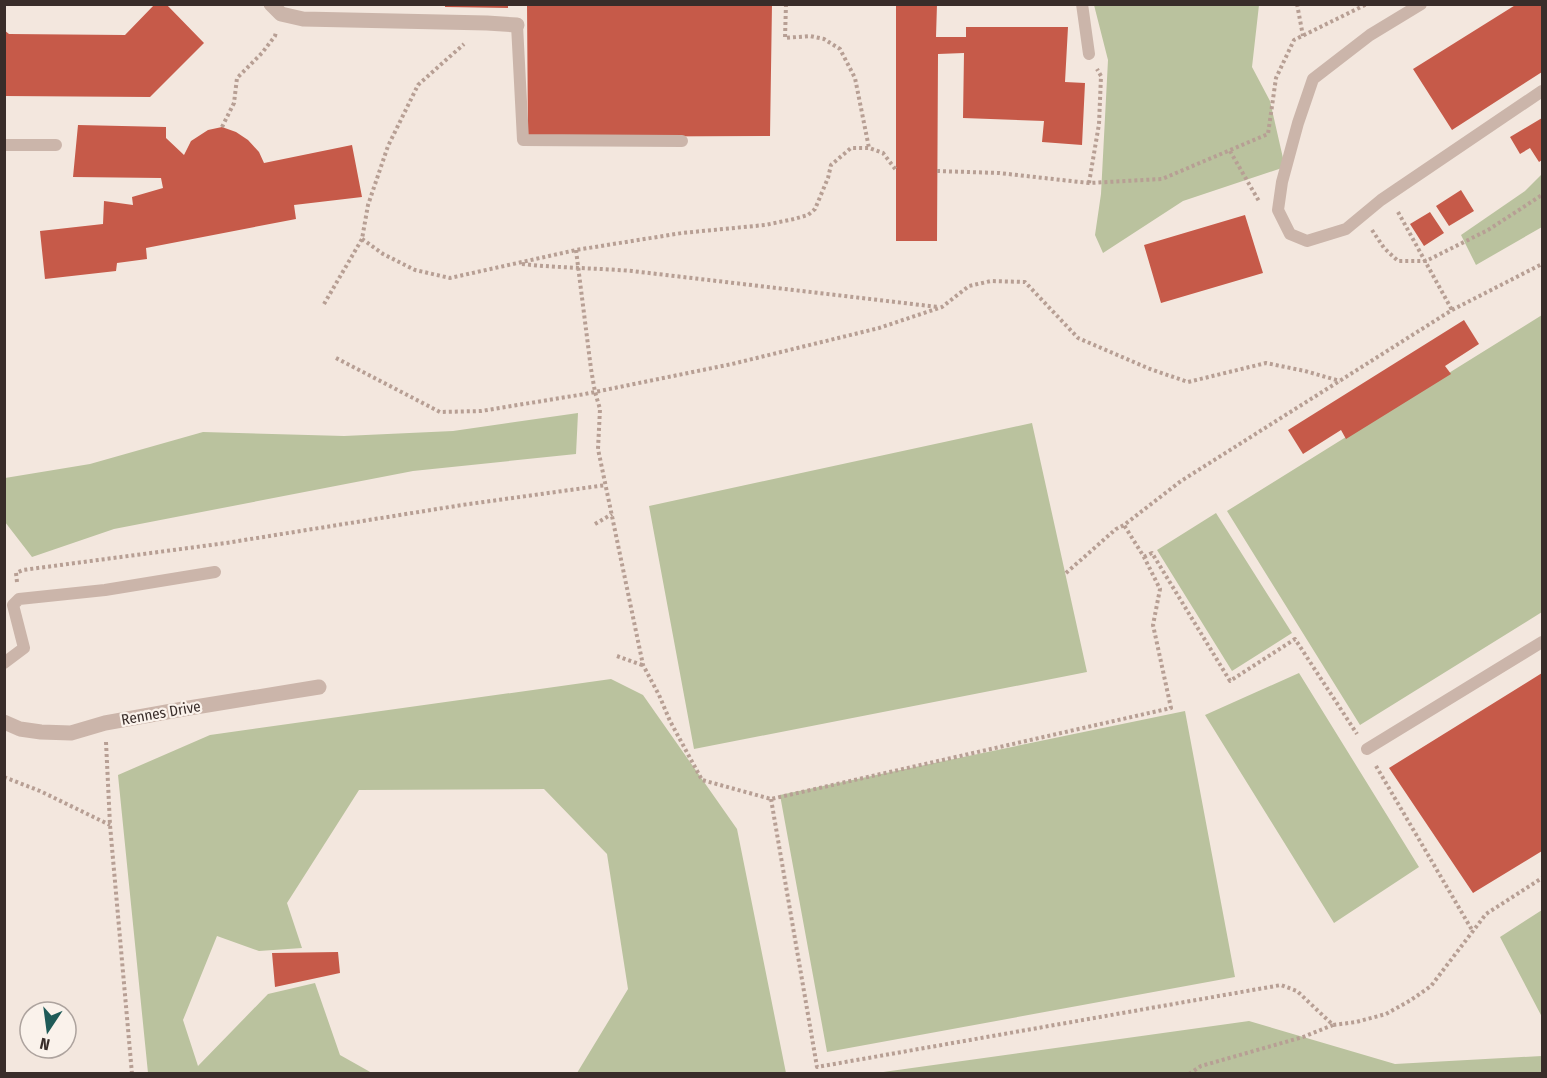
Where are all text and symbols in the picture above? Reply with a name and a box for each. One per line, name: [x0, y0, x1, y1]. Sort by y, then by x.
street label: Rennes Drive: [120, 697, 202, 729]
north arrow: [18, 1000, 78, 1060]
text: N: [38, 1034, 52, 1054]

